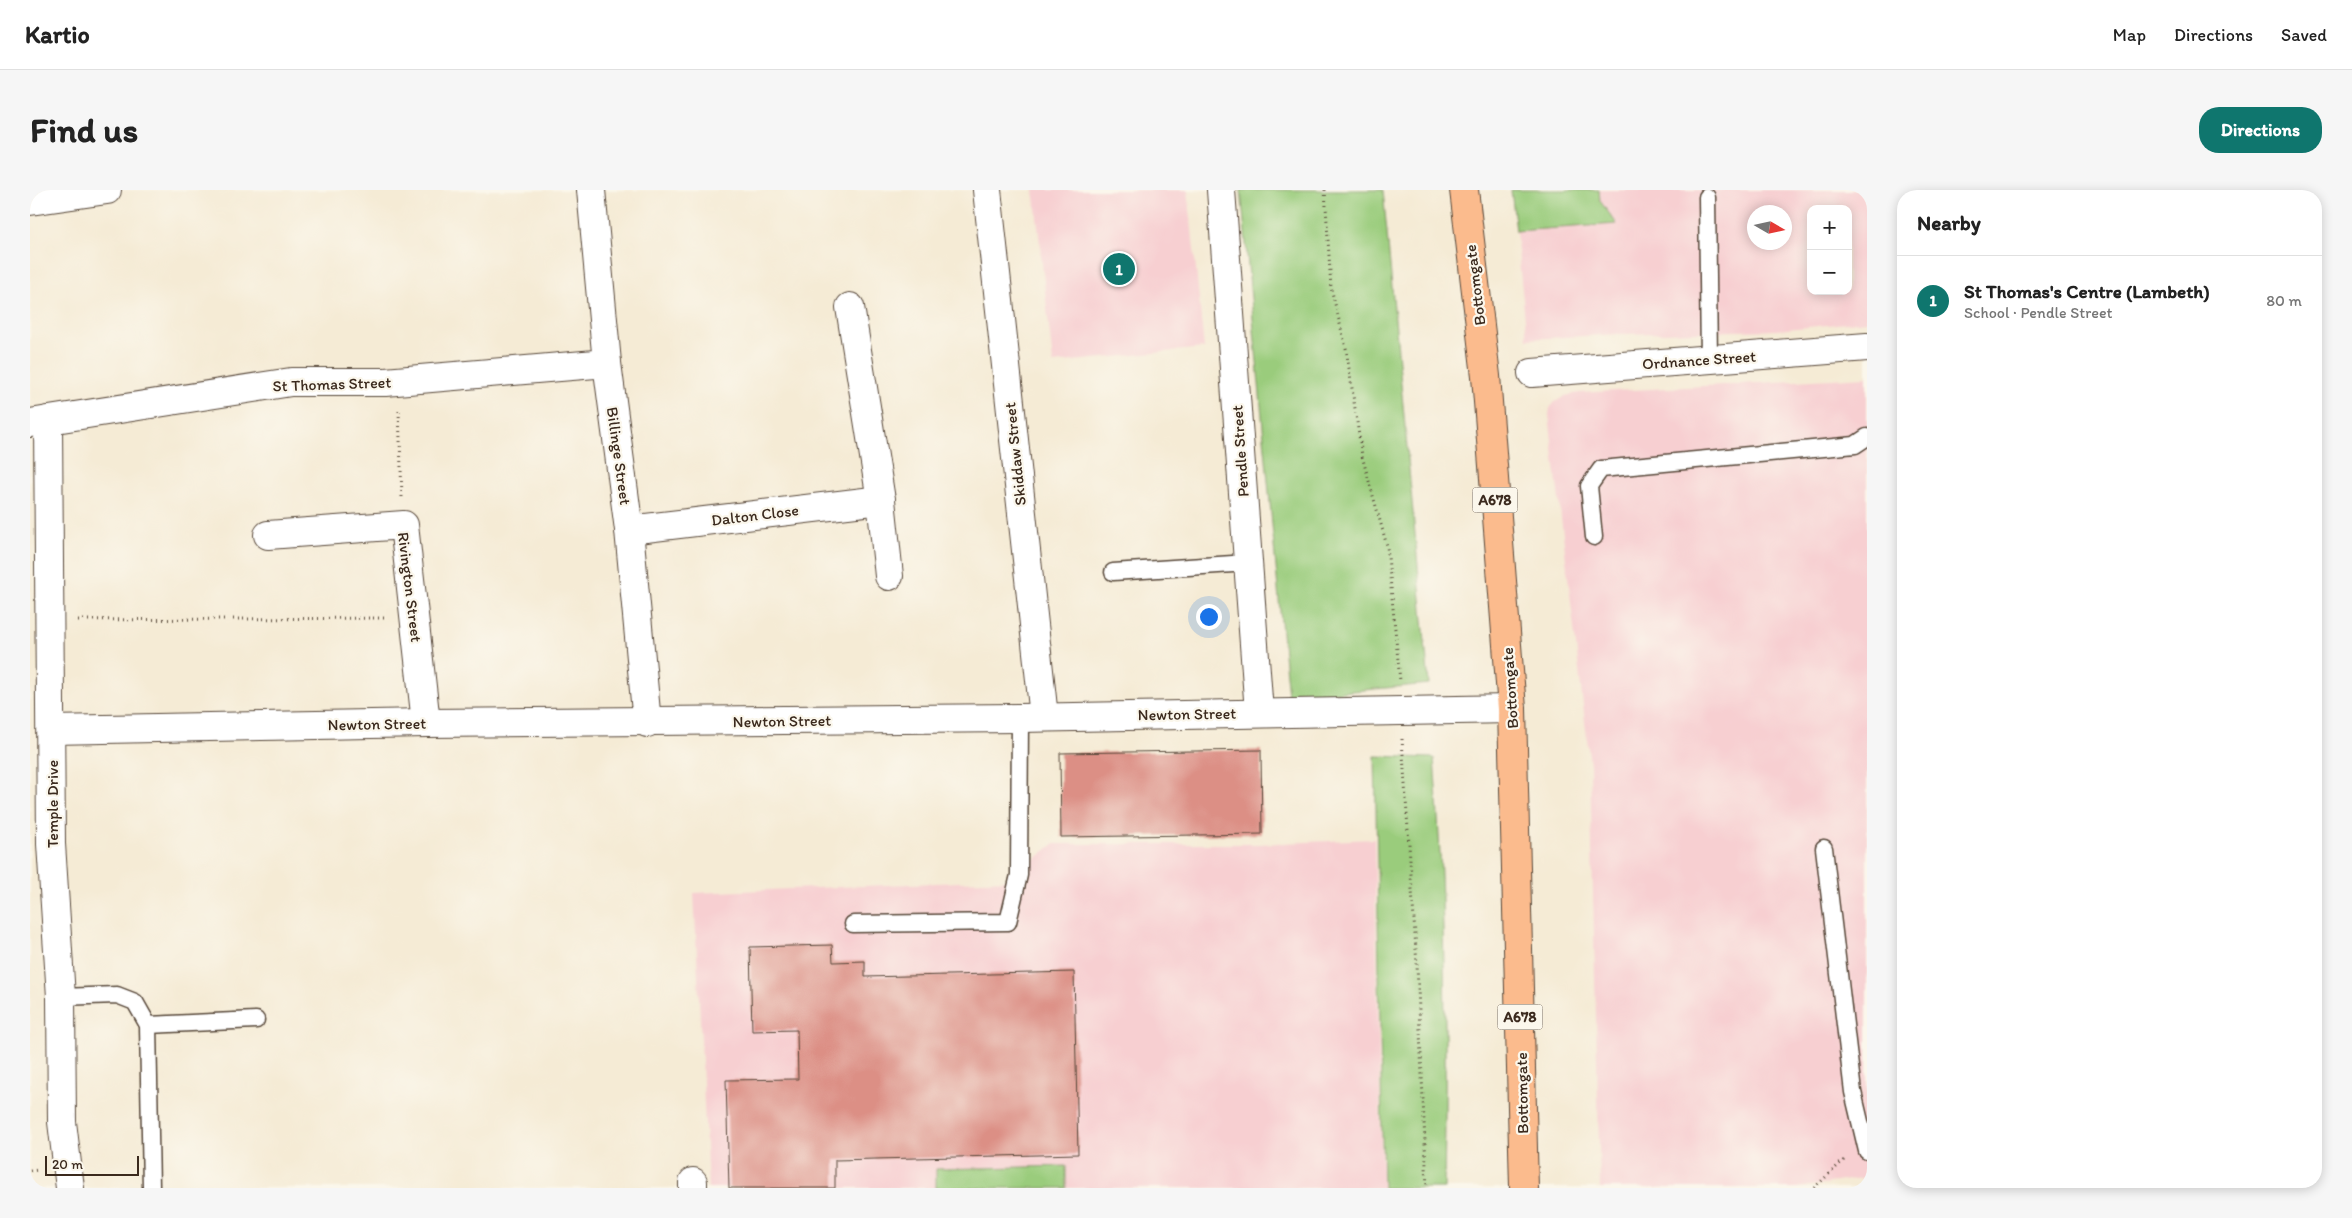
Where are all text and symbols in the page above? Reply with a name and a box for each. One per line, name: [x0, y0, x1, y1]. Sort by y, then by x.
text: Kartio: [25, 20, 90, 49]
text: Map: [2113, 24, 2146, 46]
text: Directions: [2174, 24, 2253, 46]
text: Saved: [2281, 24, 2327, 46]
button: Directions: [2199, 107, 2322, 153]
text: Find us: [30, 109, 138, 151]
north arrow: [1747, 205, 1792, 250]
map controls: [1807, 205, 1852, 295]
button: +: [1807, 205, 1852, 250]
text: Nearby: [1917, 210, 1981, 235]
street label: Bottomgate: [1461, 243, 1489, 327]
pin: 1: [1103, 250, 1135, 288]
button: −: [1807, 250, 1852, 295]
text: St Thomas's Centre (Lambeth): [1964, 280, 2210, 303]
text: 1: [1929, 291, 1937, 310]
text: 80 m: [2266, 291, 2302, 310]
text: School · Pendle Street: [1964, 303, 2113, 322]
street label: Ordnance Street: [1641, 347, 1757, 373]
street label: St Thomas Street: [272, 372, 392, 396]
street label: Skiddaw Street: [1000, 401, 1030, 507]
street label: Pendle Street: [1227, 404, 1253, 498]
street label: Billinge Street: [603, 406, 635, 506]
road number: A678: [1472, 488, 1518, 512]
street label: Dalton Close: [710, 500, 800, 530]
street label: Rivington Street: [394, 531, 426, 643]
your location: [1196, 604, 1222, 630]
street label: Bottomgate: [1498, 647, 1522, 729]
street label: Newton Street: [1138, 704, 1236, 724]
street label: Newton Street: [733, 711, 831, 731]
street label: Newton Street: [328, 714, 426, 734]
street label: Temple Drive: [43, 760, 62, 848]
road number: A678: [1498, 1004, 1542, 1030]
street label: Bottomgate: [1512, 1052, 1532, 1134]
scale bar: [45, 1153, 139, 1176]
text: 20 m: [52, 1156, 83, 1173]

